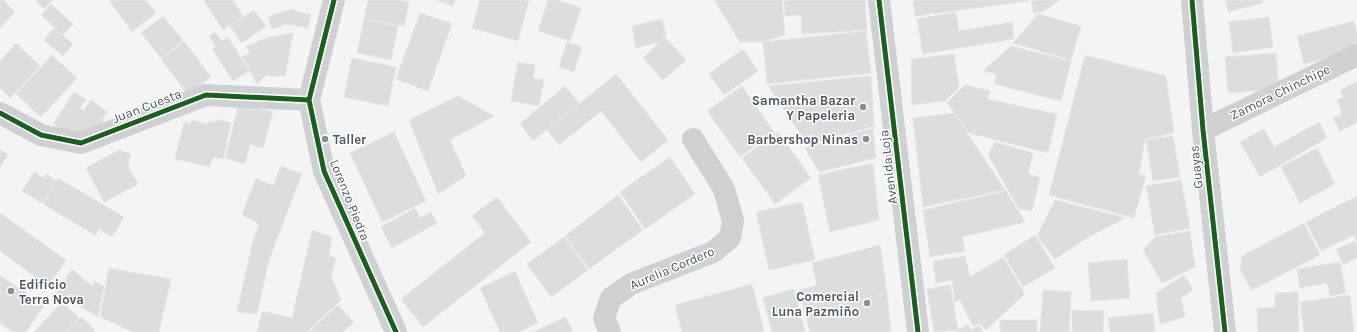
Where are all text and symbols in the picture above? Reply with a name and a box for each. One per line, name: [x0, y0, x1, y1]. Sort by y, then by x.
street label: Zamora Chinchipe: [1228, 61, 1333, 123]
street label: Juan Cuesta: [110, 86, 184, 126]
place label: Samantha Bazar Y Papeleria: [752, 93, 856, 123]
marker: Samantha Bazar Y Papeleria: [858, 102, 868, 112]
street label: Avenida Loja: [876, 129, 900, 205]
place label: Taller: [333, 132, 367, 147]
place label: Barbershop Ninas: [747, 132, 858, 147]
marker: Taller: [320, 134, 330, 144]
marker: Barbershop Ninas: [861, 134, 871, 144]
street label: Guayas: [1186, 144, 1206, 189]
street label: Lorenzo Piedra: [327, 157, 373, 243]
street label: Aurelia Cordero: [627, 243, 717, 293]
place label: Edificio Terra Nova: [19, 277, 84, 307]
marker: Edificio Terra Nova: [6, 286, 16, 296]
place label: Comercial Luna Pazmiño: [772, 289, 859, 319]
marker: Comercial Luna Pazmiño: [862, 298, 872, 308]

